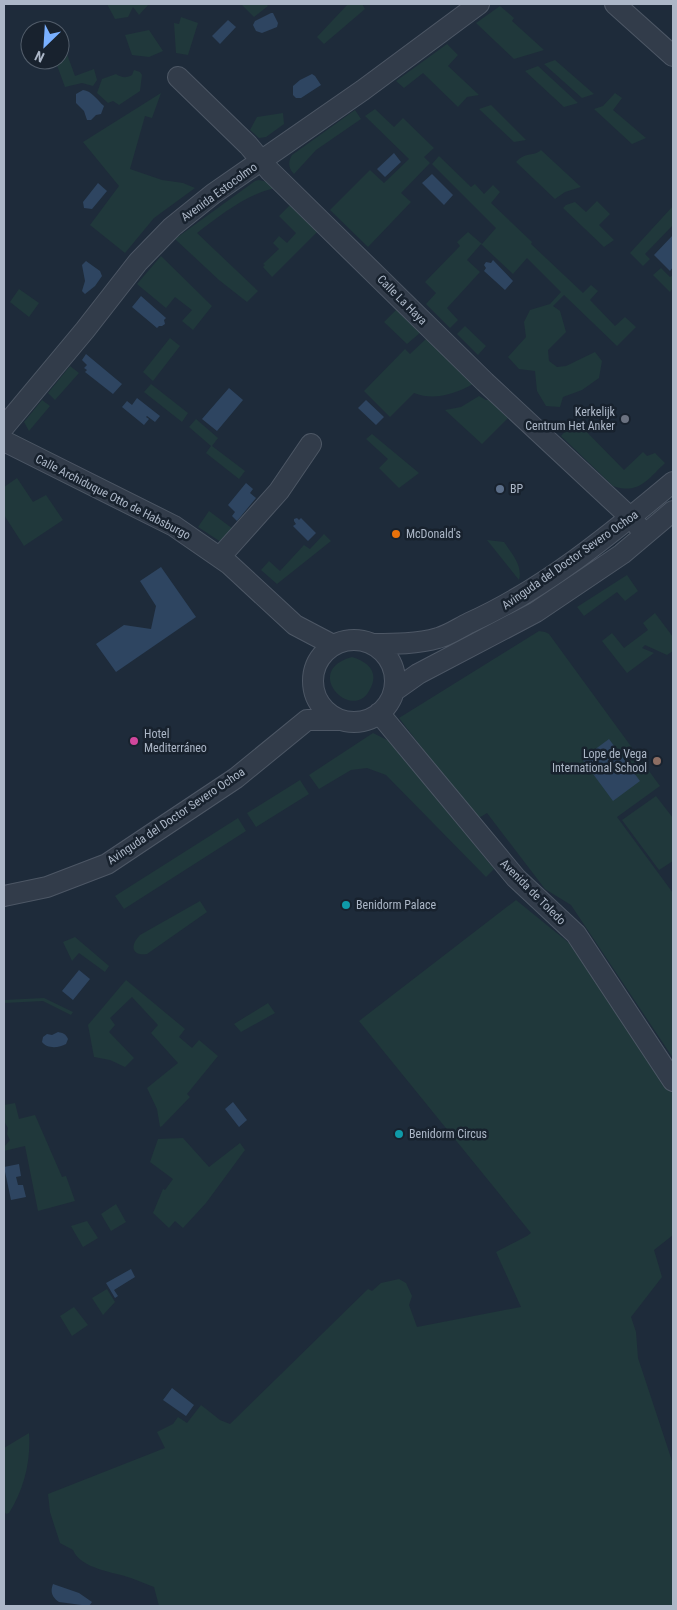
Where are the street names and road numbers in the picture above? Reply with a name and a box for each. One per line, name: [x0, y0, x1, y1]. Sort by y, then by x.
street label: Avenida Estocolmo: [178, 160, 260, 224]
street label: Calle La Haya: [374, 272, 430, 328]
street label: Calle Archiduque Otto de Habsburgo: [33, 452, 193, 542]
street label: Avinguda del Doctor Severo Ochoa: [499, 507, 641, 612]
street label: Avinguda del Doctor Severo Ochoa: [105, 764, 248, 867]
street label: Avenida de Toledo: [497, 856, 569, 928]

